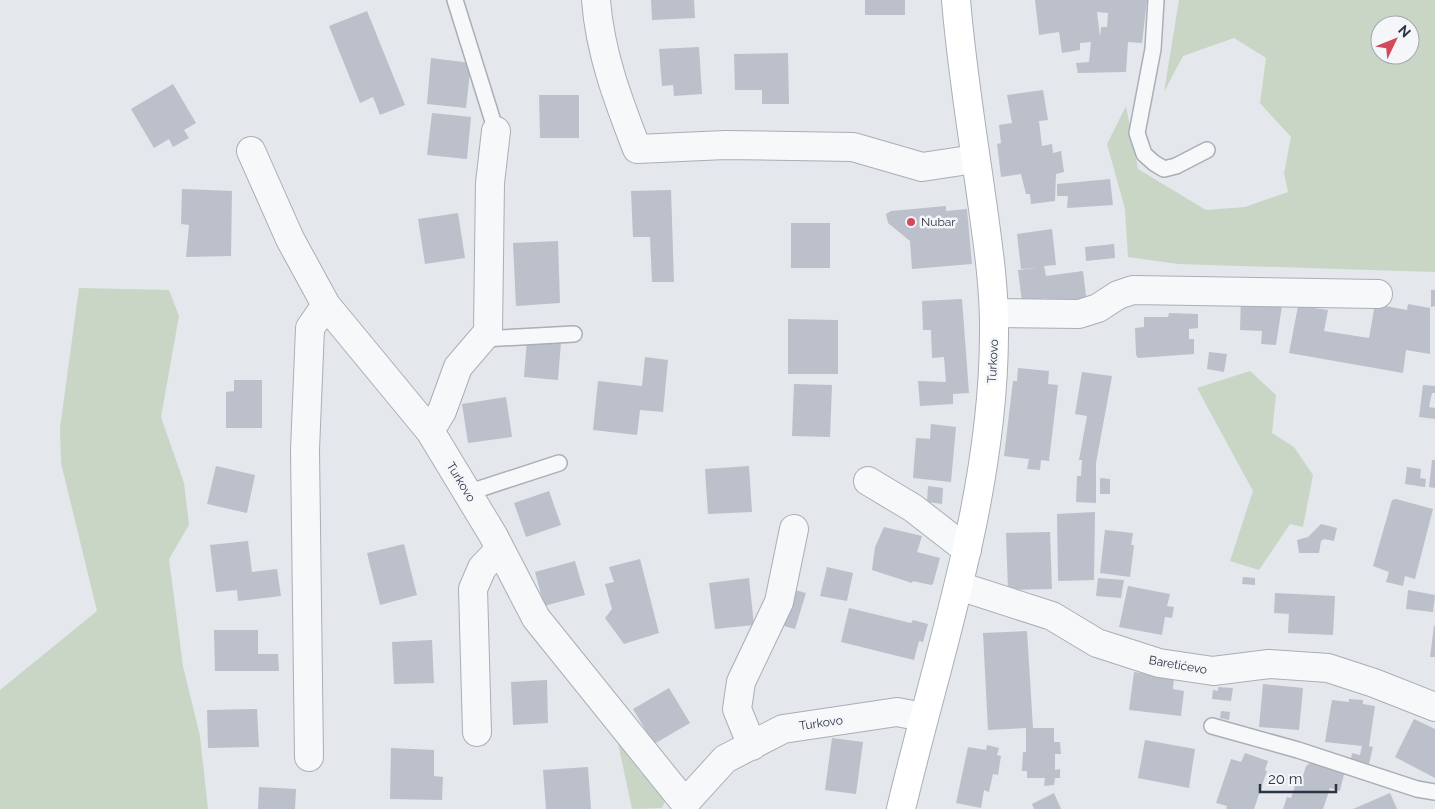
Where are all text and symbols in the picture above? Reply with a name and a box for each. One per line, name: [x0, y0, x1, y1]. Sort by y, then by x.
north arrow: [1370, 15, 1420, 65]
text: N: [1395, 22, 1414, 40]
place label: Nubar: [921, 215, 956, 229]
marker: Nubar: [905, 216, 917, 228]
street label: Turkovo: [985, 339, 1001, 383]
street label: Turkovo: [444, 460, 478, 504]
street label: Baretićevo: [1148, 653, 1208, 677]
street label: Turkovo: [798, 713, 844, 733]
scale bar: [1260, 762, 1336, 794]
text: 20 m: [1268, 770, 1303, 788]

